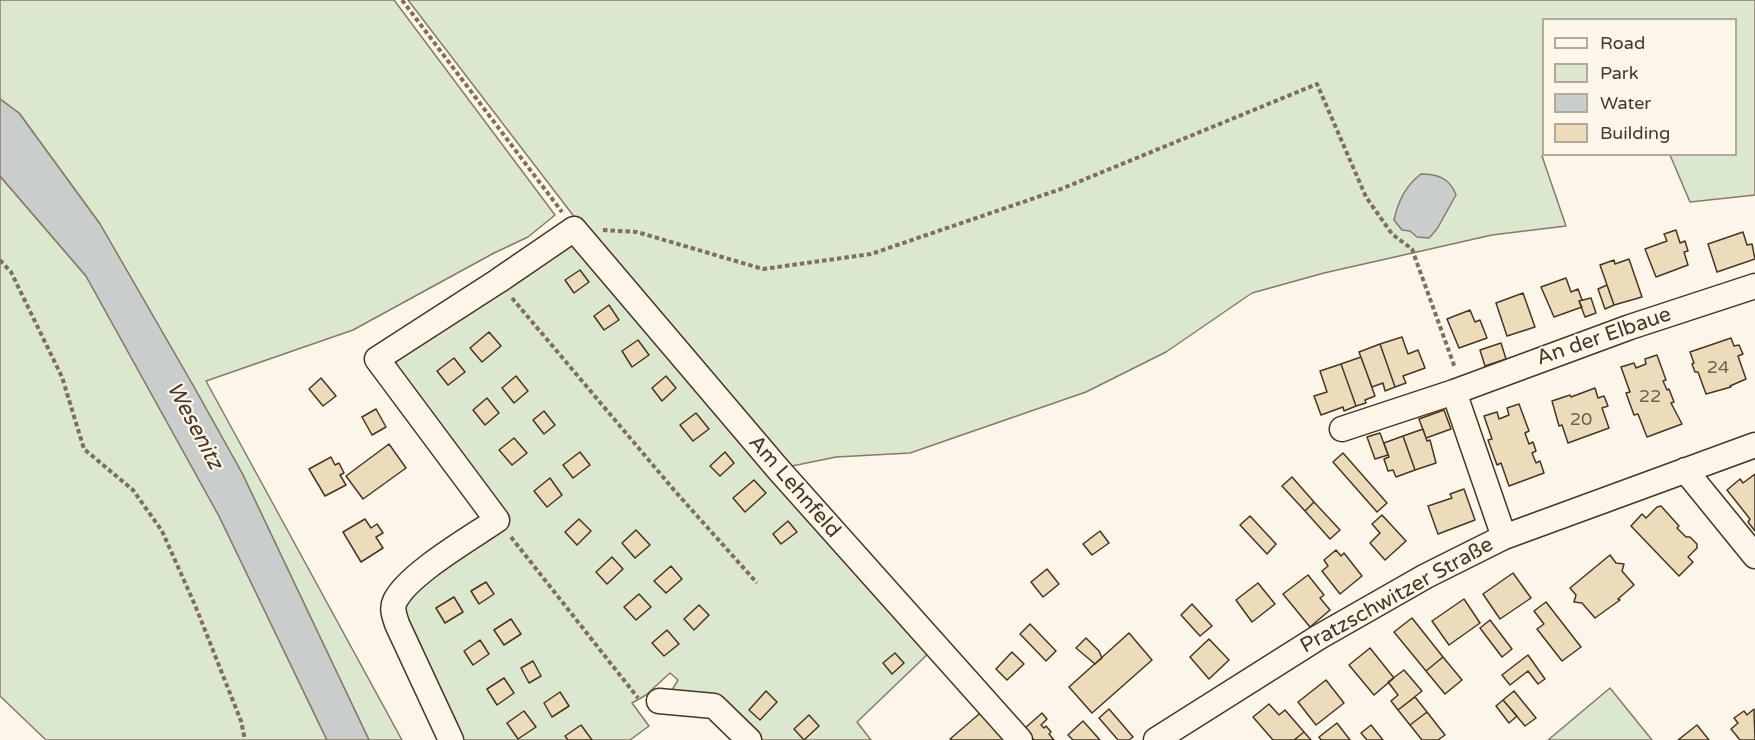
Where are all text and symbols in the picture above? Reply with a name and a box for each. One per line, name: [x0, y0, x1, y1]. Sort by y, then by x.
legend: [1542, 18, 1737, 156]
text: Road: [1600, 32, 1645, 54]
text: Park: [1600, 62, 1638, 84]
text: Water: [1600, 92, 1651, 114]
text: Building: [1600, 122, 1670, 144]
street label: An der Elbaue: [1533, 302, 1675, 372]
house number: 24: [1707, 357, 1729, 379]
water label: Wesenitz: [160, 378, 228, 474]
house number: 22: [1639, 386, 1661, 408]
house number: 20: [1570, 409, 1592, 431]
street label: Am Lehnfeld: [743, 431, 845, 543]
street label: Pratzschwitzer Straße: [1296, 532, 1498, 660]

